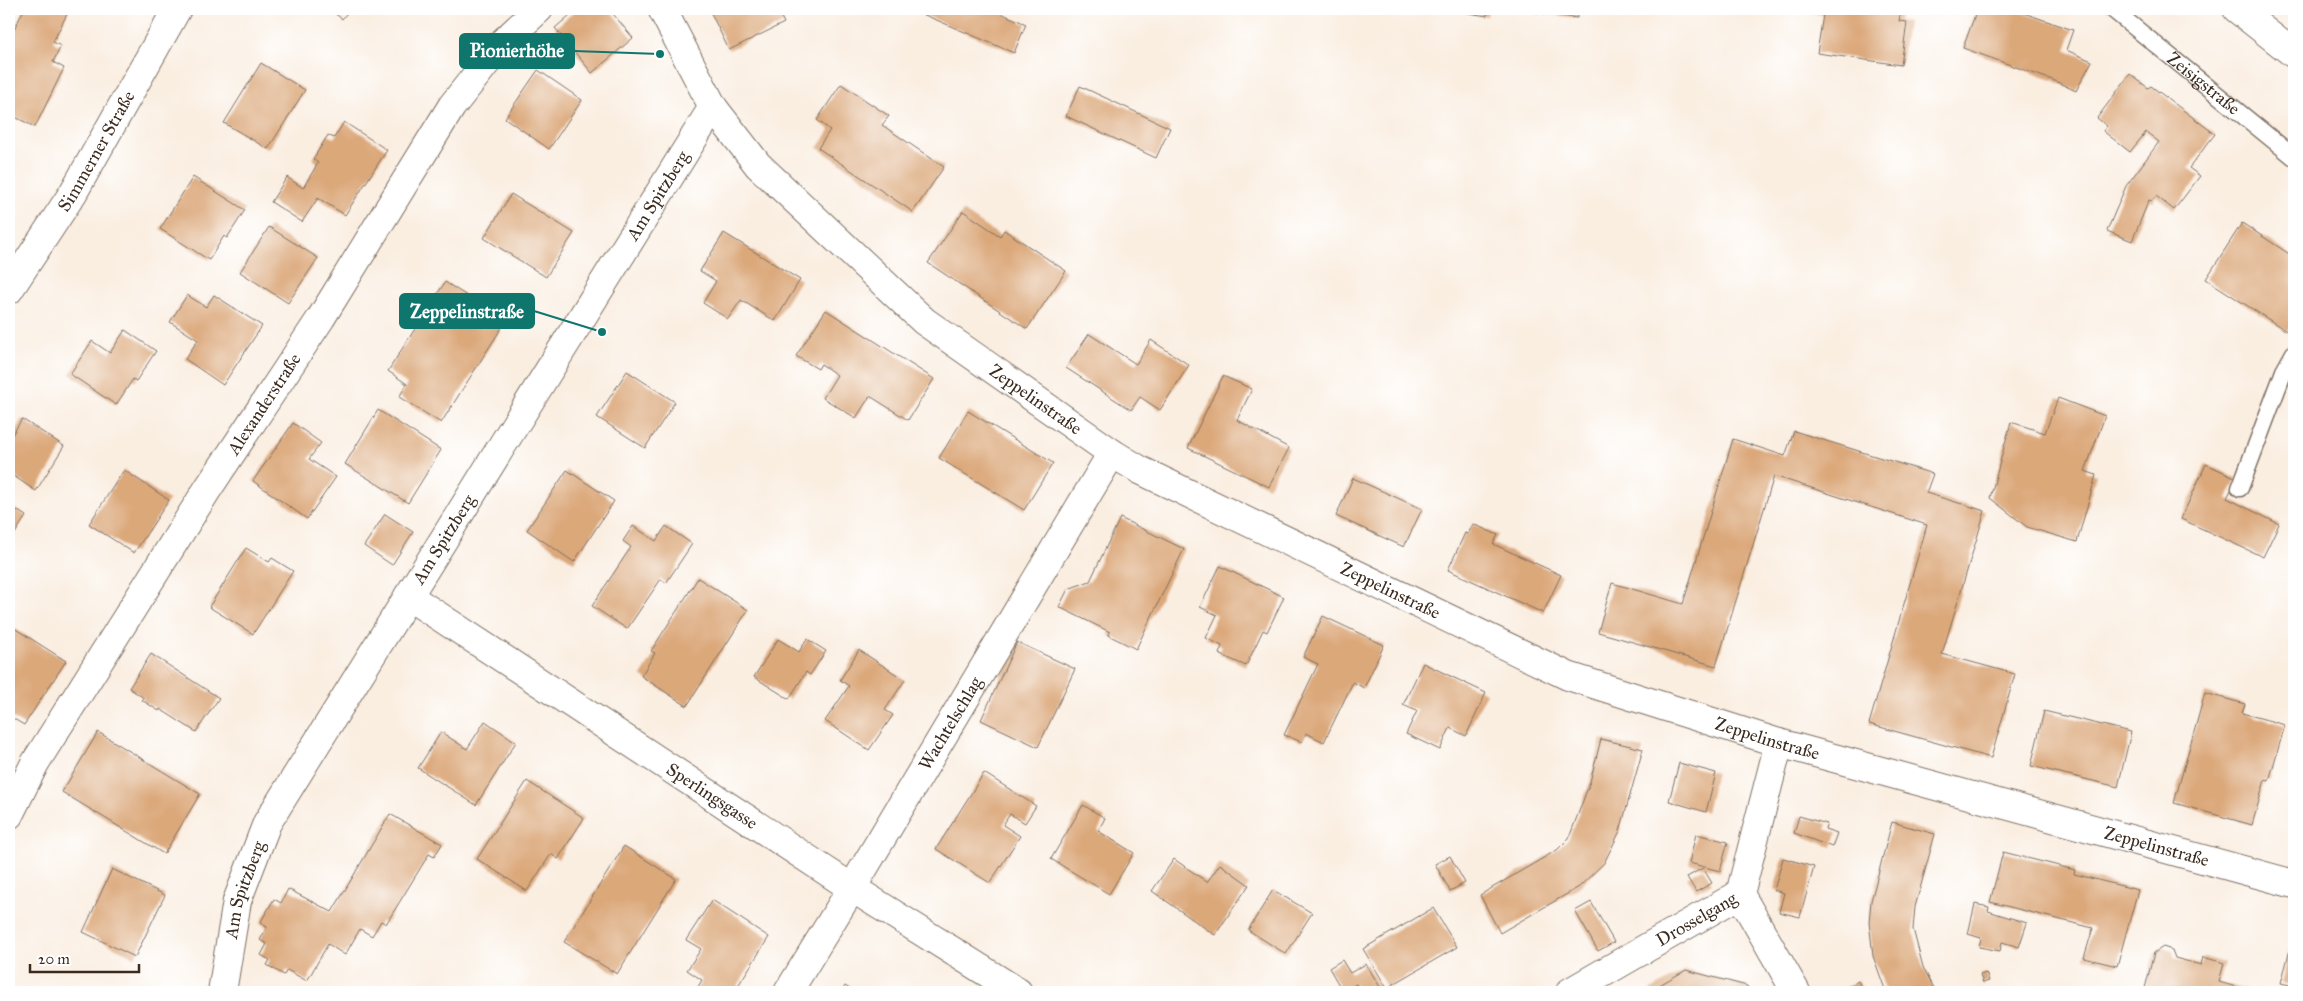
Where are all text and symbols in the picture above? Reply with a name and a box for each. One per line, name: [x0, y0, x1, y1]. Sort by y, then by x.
callout: Pionierhöhe: [460, 34, 574, 68]
text: Pionierhöhe: [470, 39, 564, 62]
street label: Zeisigstraße: [2163, 47, 2245, 120]
street label: Simmerner Straße: [53, 87, 139, 216]
street label: Am Spitzberg: [621, 146, 695, 245]
callout: Zeppelinstraße: [400, 294, 534, 328]
text: Zeppelinstraße: [410, 300, 524, 324]
street label: Alexanderstraße: [222, 349, 306, 460]
street label: Zeppelinstraße: [985, 359, 1086, 439]
street label: Am Spitzberg: [407, 490, 481, 589]
street label: Zeppelinstraße: [1337, 557, 1444, 624]
street label: Wachtelschlag: [914, 672, 988, 774]
street label: Zeppelinstraße: [1712, 712, 1822, 765]
street label: Sperlingsgasse: [662, 758, 762, 834]
street label: Zeppelinstraße: [2102, 822, 2212, 871]
street label: Am Spitzberg: [220, 837, 271, 941]
street label: Drosselgang: [1652, 887, 1742, 951]
scale bar: [30, 941, 139, 973]
text: 20 m: [38, 950, 70, 968]

